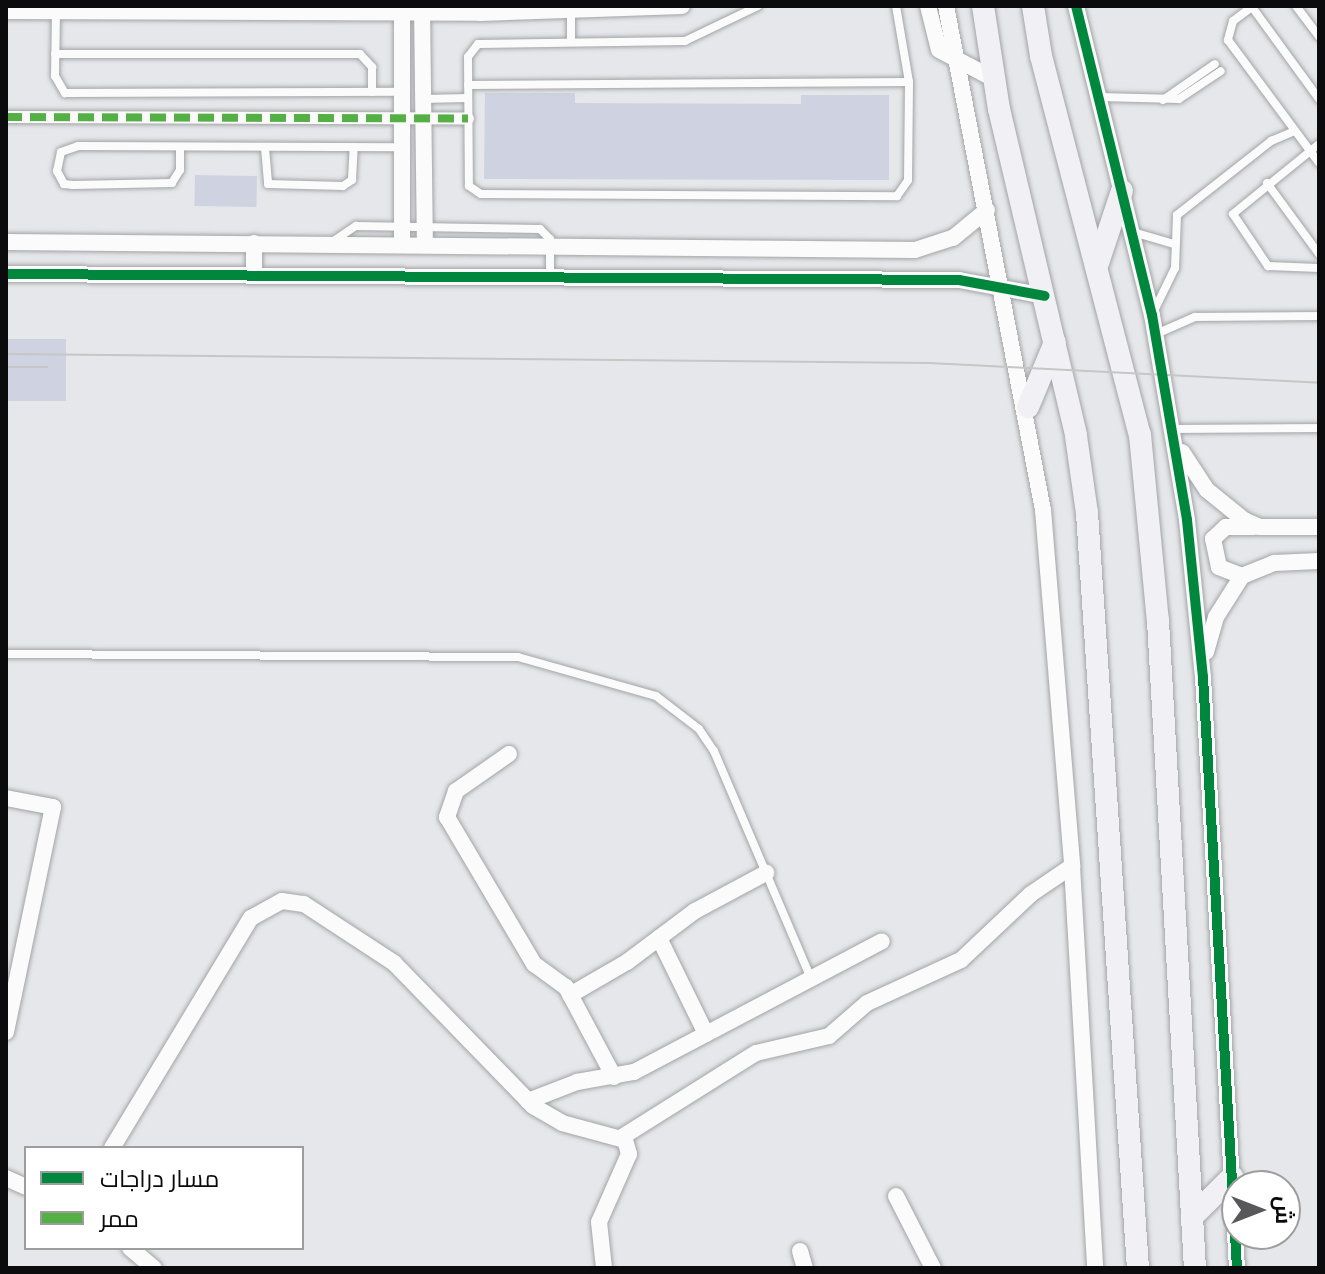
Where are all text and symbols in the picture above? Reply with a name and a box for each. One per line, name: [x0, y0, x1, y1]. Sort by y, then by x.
legend: [24, 1146, 304, 1250]
text: مسار دراجات: [100, 1165, 219, 1194]
north arrow: [1221, 1170, 1301, 1250]
text: ش: [1270, 1196, 1296, 1224]
text: ممر: [100, 1205, 139, 1234]

